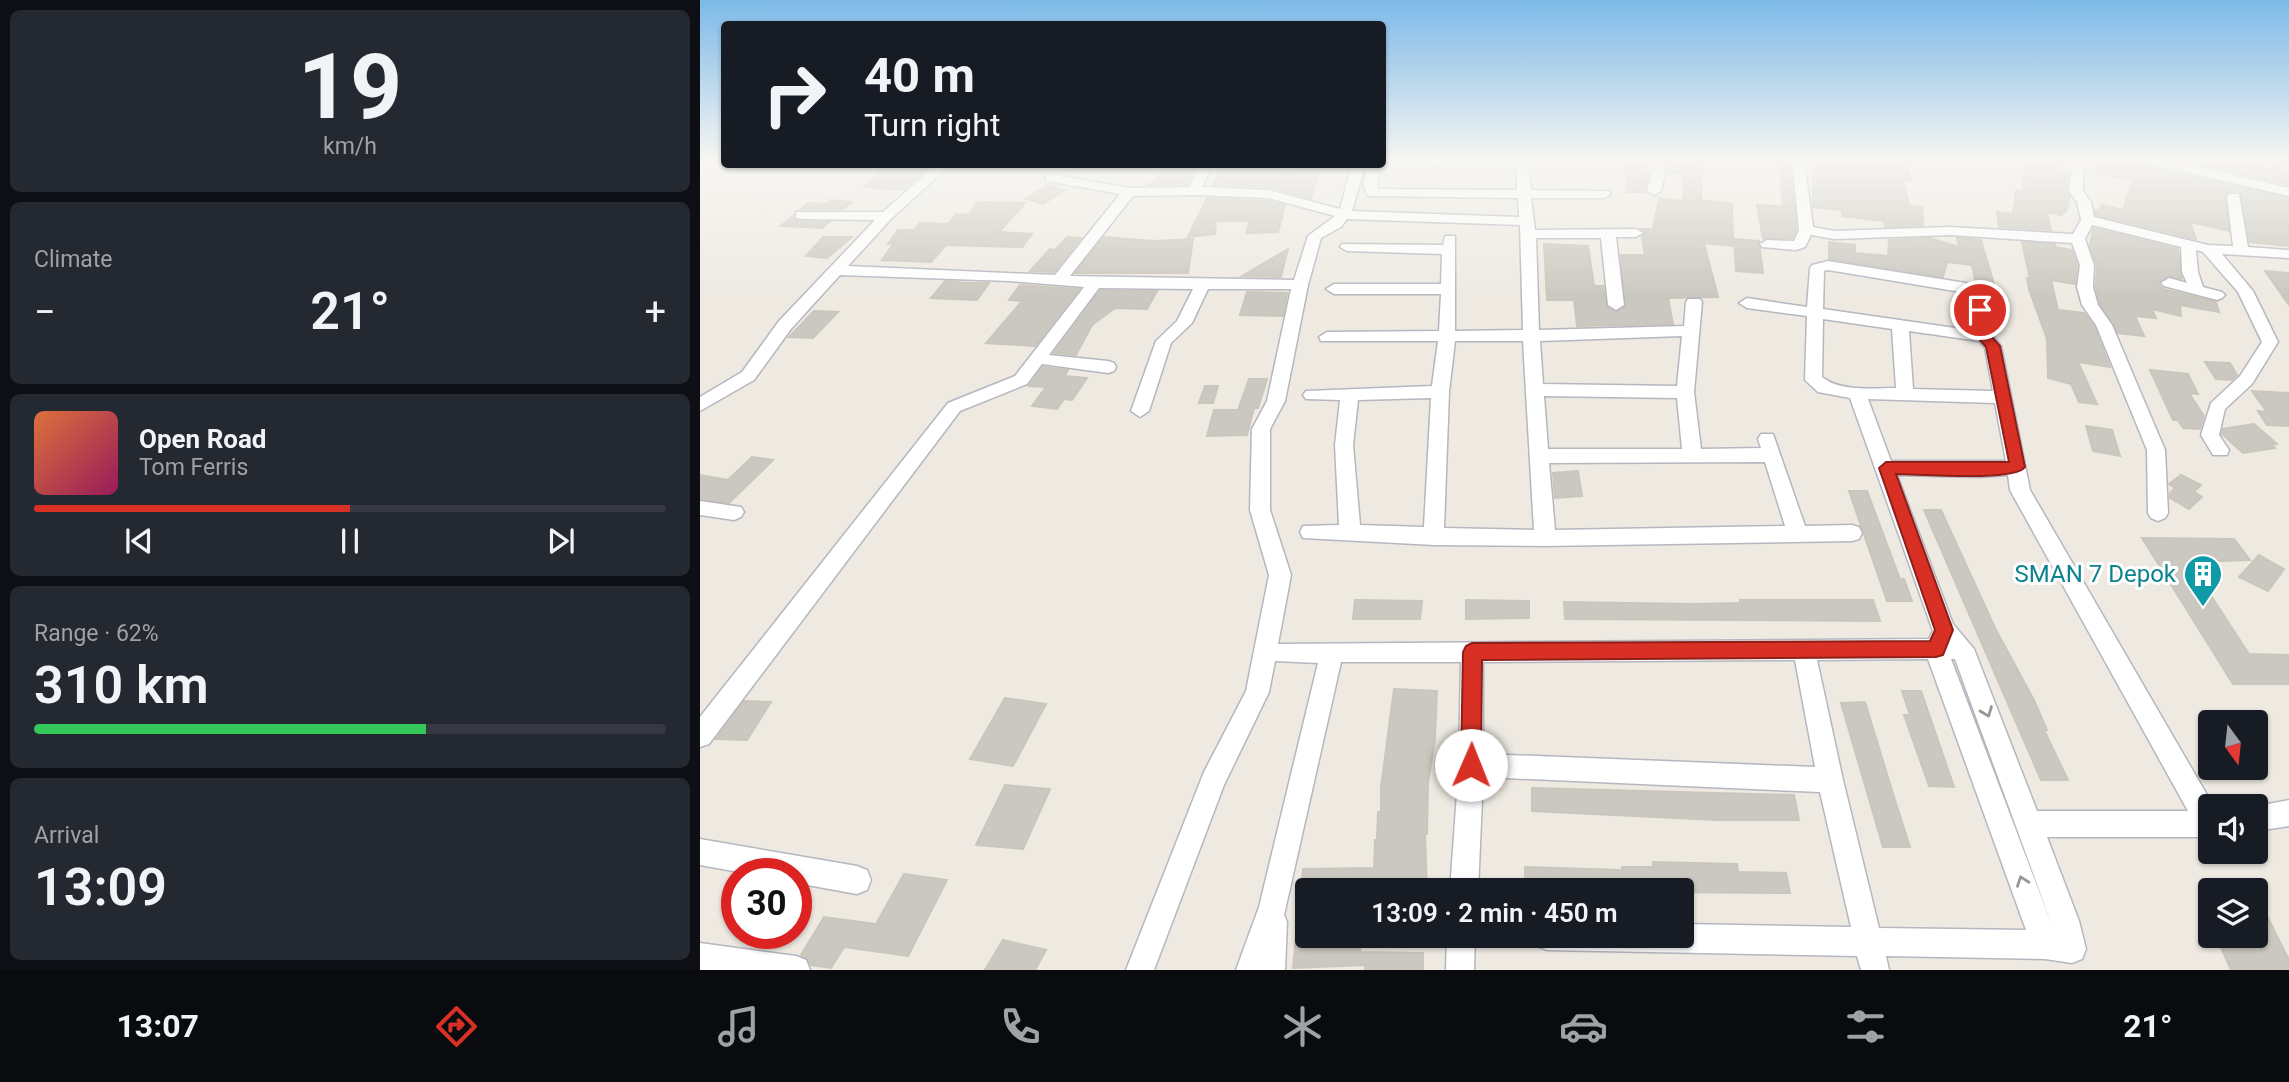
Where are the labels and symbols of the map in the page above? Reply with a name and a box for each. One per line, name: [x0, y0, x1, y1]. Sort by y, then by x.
pin: [1950, 280, 2010, 340]
building icon: SMAN 7 Depok: [2182, 553, 2224, 608]
place label: SMAN 7 Depok: [2015, 560, 2177, 588]
one-way arrow: [1979, 706, 1993, 718]
north arrow: [2198, 710, 2268, 780]
position arrow: [1434, 728, 1508, 802]
speed limit sign: 30: [721, 858, 812, 949]
one-way arrow: [2016, 876, 2030, 888]

